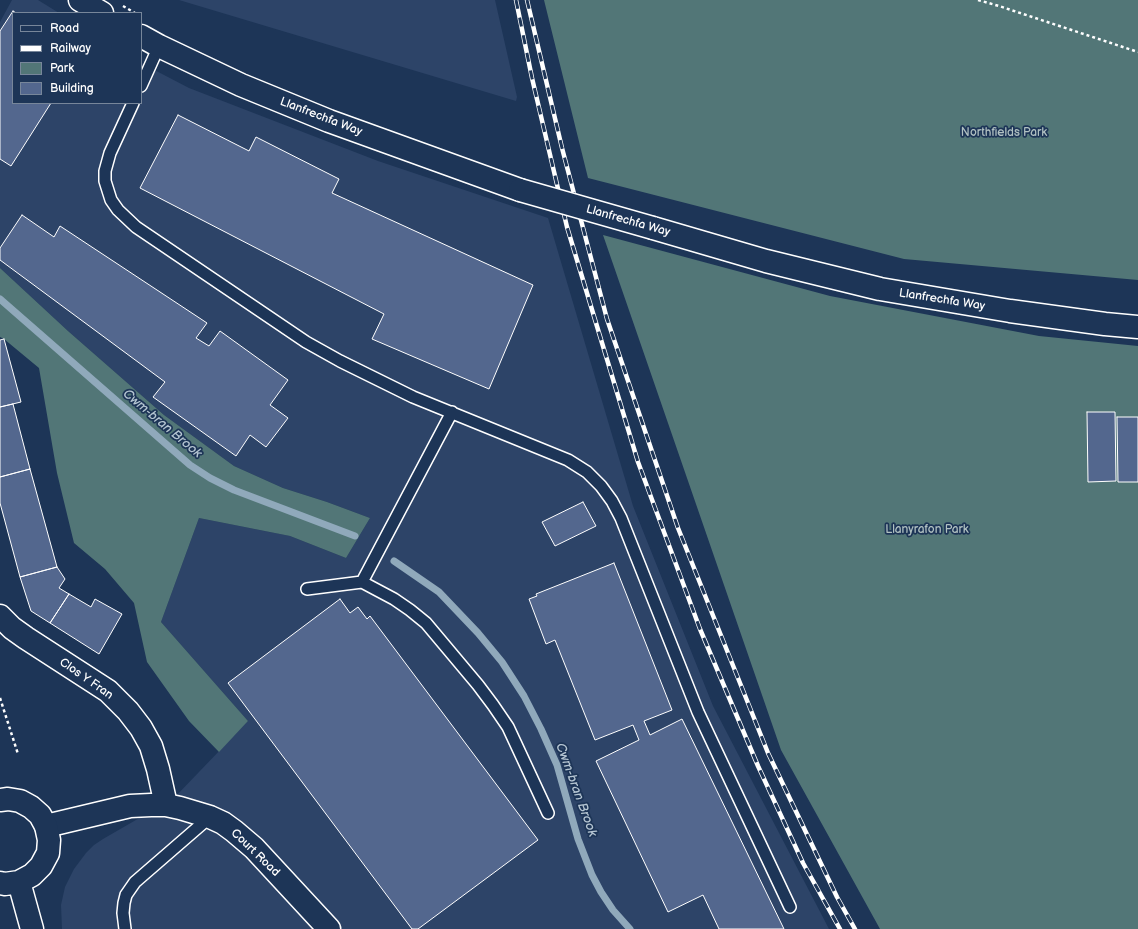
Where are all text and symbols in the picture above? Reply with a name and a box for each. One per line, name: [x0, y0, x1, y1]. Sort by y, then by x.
legend: [12, 12, 142, 104]
text: Road: [50, 21, 79, 36]
text: Railway: [50, 41, 91, 56]
text: Park: [50, 61, 74, 76]
text: Building: [50, 81, 94, 96]
street label: Llanfrechfa Way: [278, 95, 364, 139]
park label: Northfields Park: [961, 126, 1047, 140]
street label: Llanfrechfa Way: [584, 202, 672, 240]
street label: Llanfrechfa Way: [898, 286, 986, 314]
water label: Cwm-bran Brook: [119, 386, 205, 462]
park label: Llanyrafon Park: [885, 523, 969, 537]
street label: Clos Y Fran: [56, 655, 116, 703]
water label: Cwm-bran Brook: [552, 741, 600, 839]
street label: Court Road: [228, 826, 282, 880]

